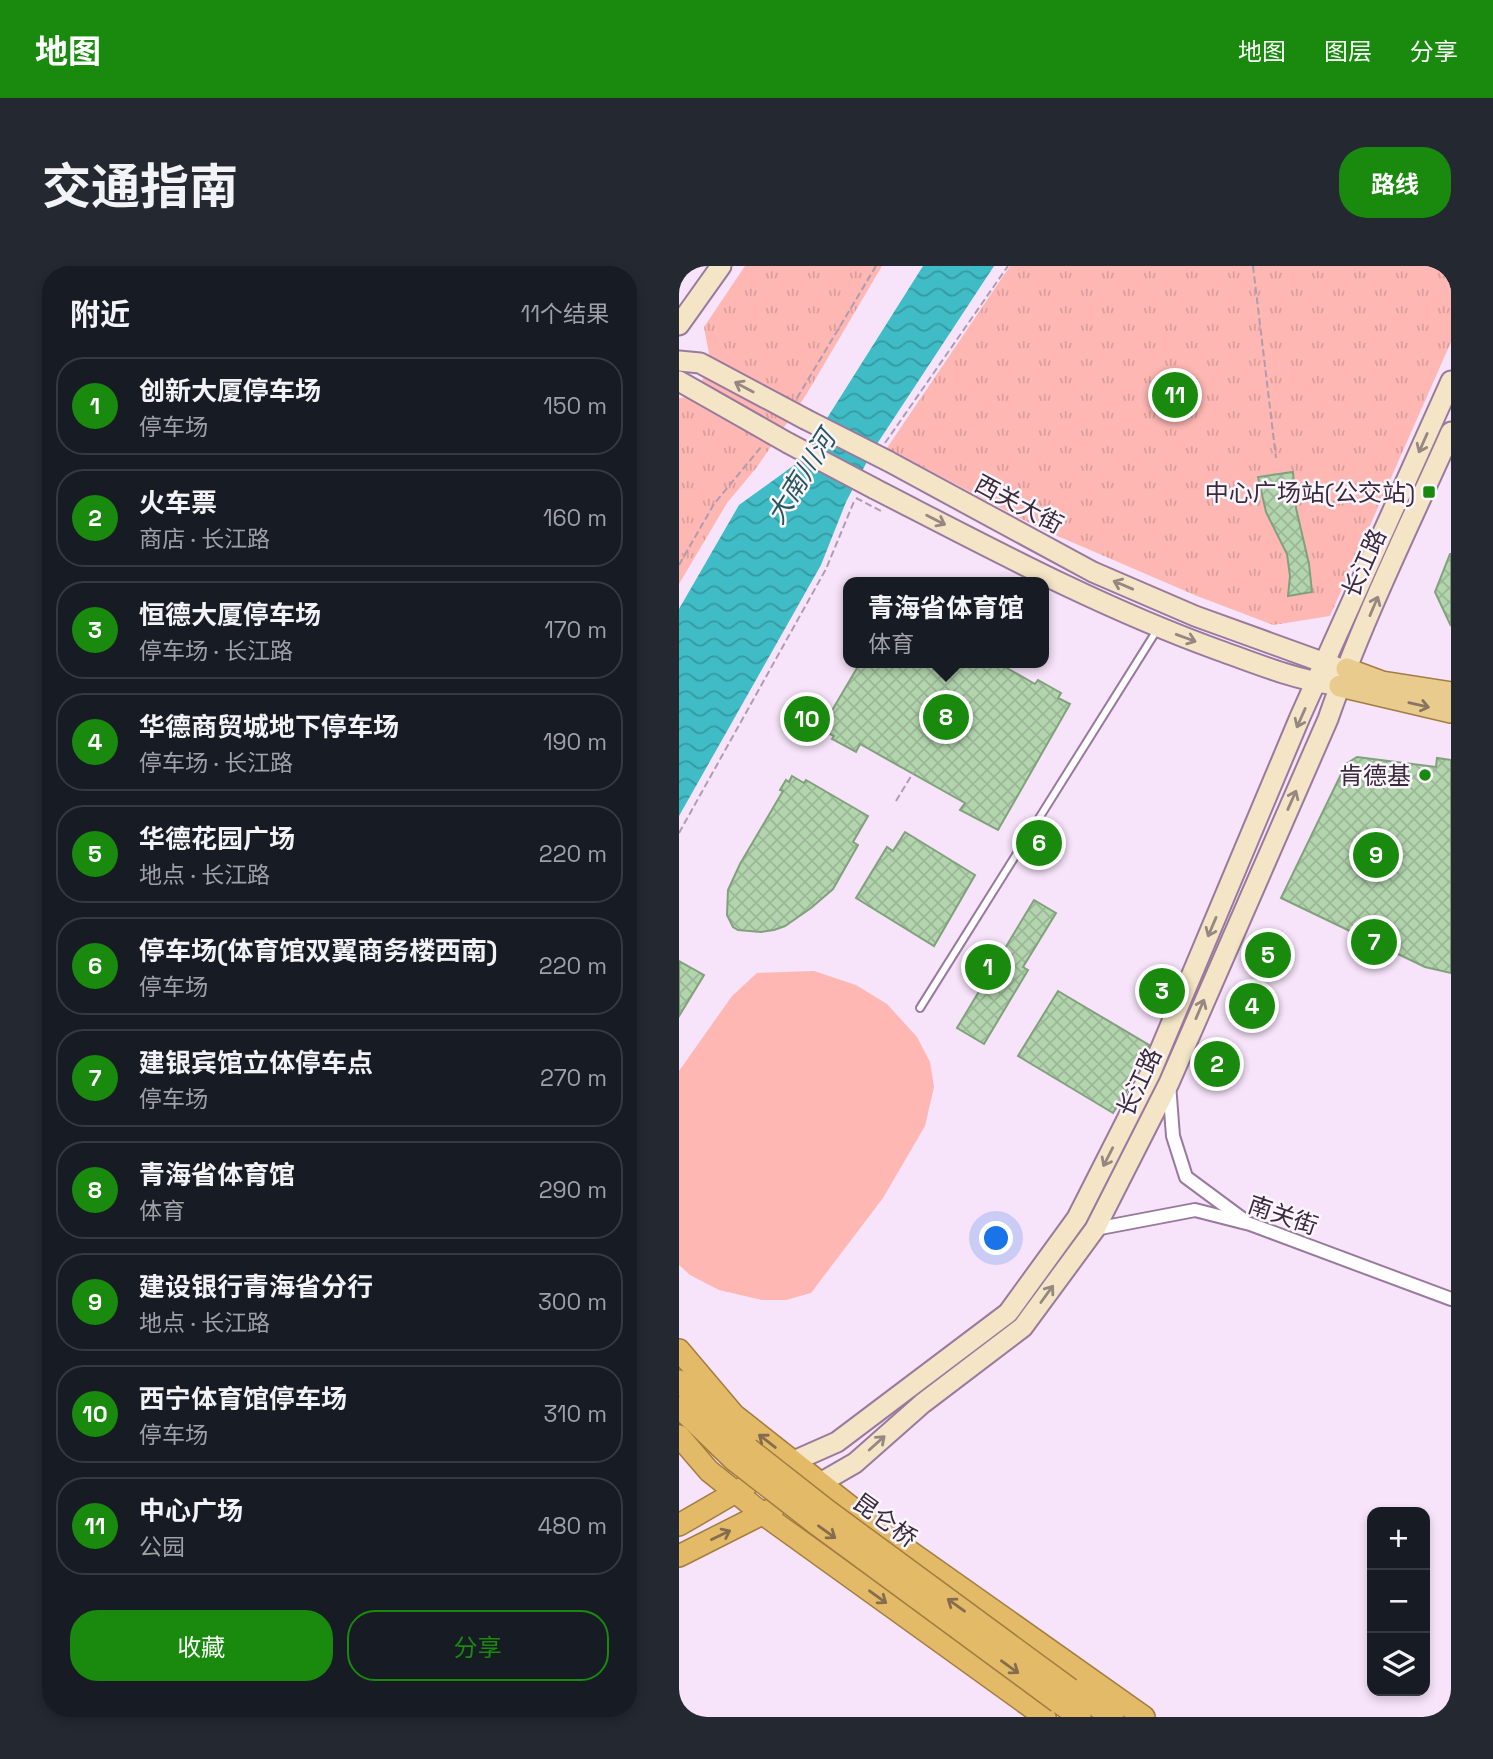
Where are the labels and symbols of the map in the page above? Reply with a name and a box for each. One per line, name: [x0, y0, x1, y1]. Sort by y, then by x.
pin: 11: [1152, 369, 1198, 421]
one-way arrow: [734, 380, 755, 393]
water label: 大南川河: [759, 420, 846, 530]
one-way arrow: [1416, 432, 1429, 453]
street label: 西关大街: [969, 468, 1069, 540]
place label: 中心广场站(公交站): [1205, 477, 1415, 508]
marker: 中心广场站(公交站): [1421, 484, 1437, 500]
one-way arrow: [925, 514, 946, 528]
street label: 长江路: [1335, 524, 1393, 602]
one-way arrow: [1113, 577, 1134, 590]
one-way arrow: [1368, 596, 1381, 617]
one-way arrow: [1174, 633, 1196, 646]
pin: 8: [923, 691, 969, 743]
pin: 10: [784, 693, 830, 745]
one-way arrow: [1407, 699, 1430, 712]
one-way arrow: [1294, 707, 1307, 728]
place label: 肯德基: [1339, 760, 1411, 791]
marker: 肯德基: [1417, 767, 1433, 783]
one-way arrow: [1287, 790, 1300, 812]
pin: 6: [1016, 817, 1062, 869]
pin: 9: [1353, 829, 1399, 881]
one-way arrow: [1205, 916, 1218, 938]
pin: 7: [1351, 916, 1397, 968]
pin: 5: [1245, 929, 1291, 981]
pin: 1: [965, 941, 1011, 993]
pin: 3: [1139, 965, 1185, 1017]
pin: 4: [1229, 980, 1275, 1032]
one-way arrow: [1195, 998, 1208, 1020]
pin: 2: [1194, 1038, 1240, 1090]
street label: 长江路: [1110, 1043, 1168, 1121]
one-way arrow: [1101, 1146, 1115, 1167]
street label: 南关街: [1244, 1189, 1322, 1241]
your location: [979, 1221, 1013, 1255]
one-way arrow: [1040, 1286, 1055, 1304]
one-way arrow: [759, 1433, 777, 1448]
one-way arrow: [868, 1435, 885, 1452]
street label: 昆仑桥: [847, 1486, 923, 1554]
one-way arrow: [817, 1524, 836, 1539]
one-way arrow: [710, 1527, 731, 1541]
one-way arrow: [868, 1589, 887, 1604]
one-way arrow: [947, 1598, 966, 1612]
one-way arrow: [1000, 1659, 1019, 1674]

